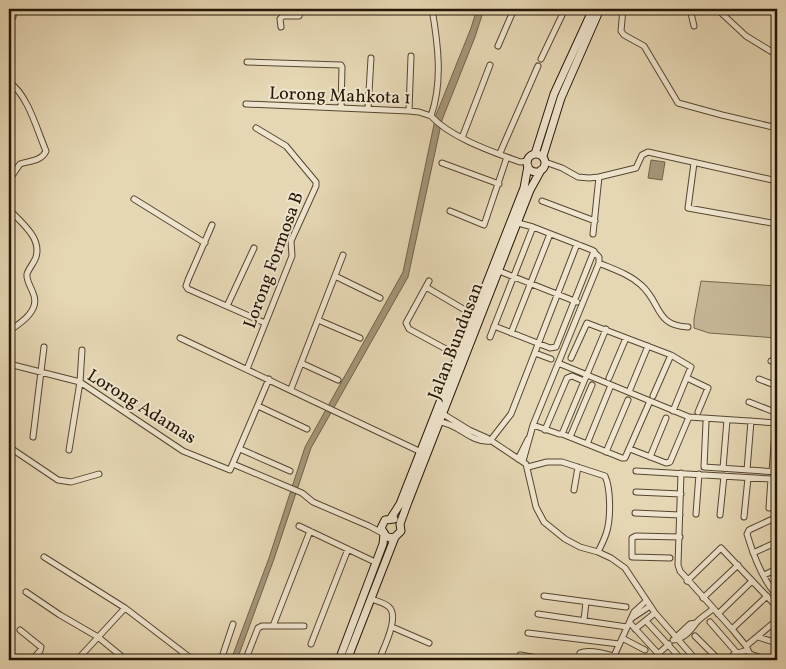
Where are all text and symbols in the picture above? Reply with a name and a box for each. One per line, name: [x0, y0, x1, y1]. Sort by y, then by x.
street label: Lorong Mahkota 1: [269, 82, 411, 111]
street label: Lorong Formosa B: [238, 189, 311, 332]
street label: Jalan Bundusan: [423, 279, 490, 404]
street label: Lorong Adamas: [82, 364, 201, 451]

